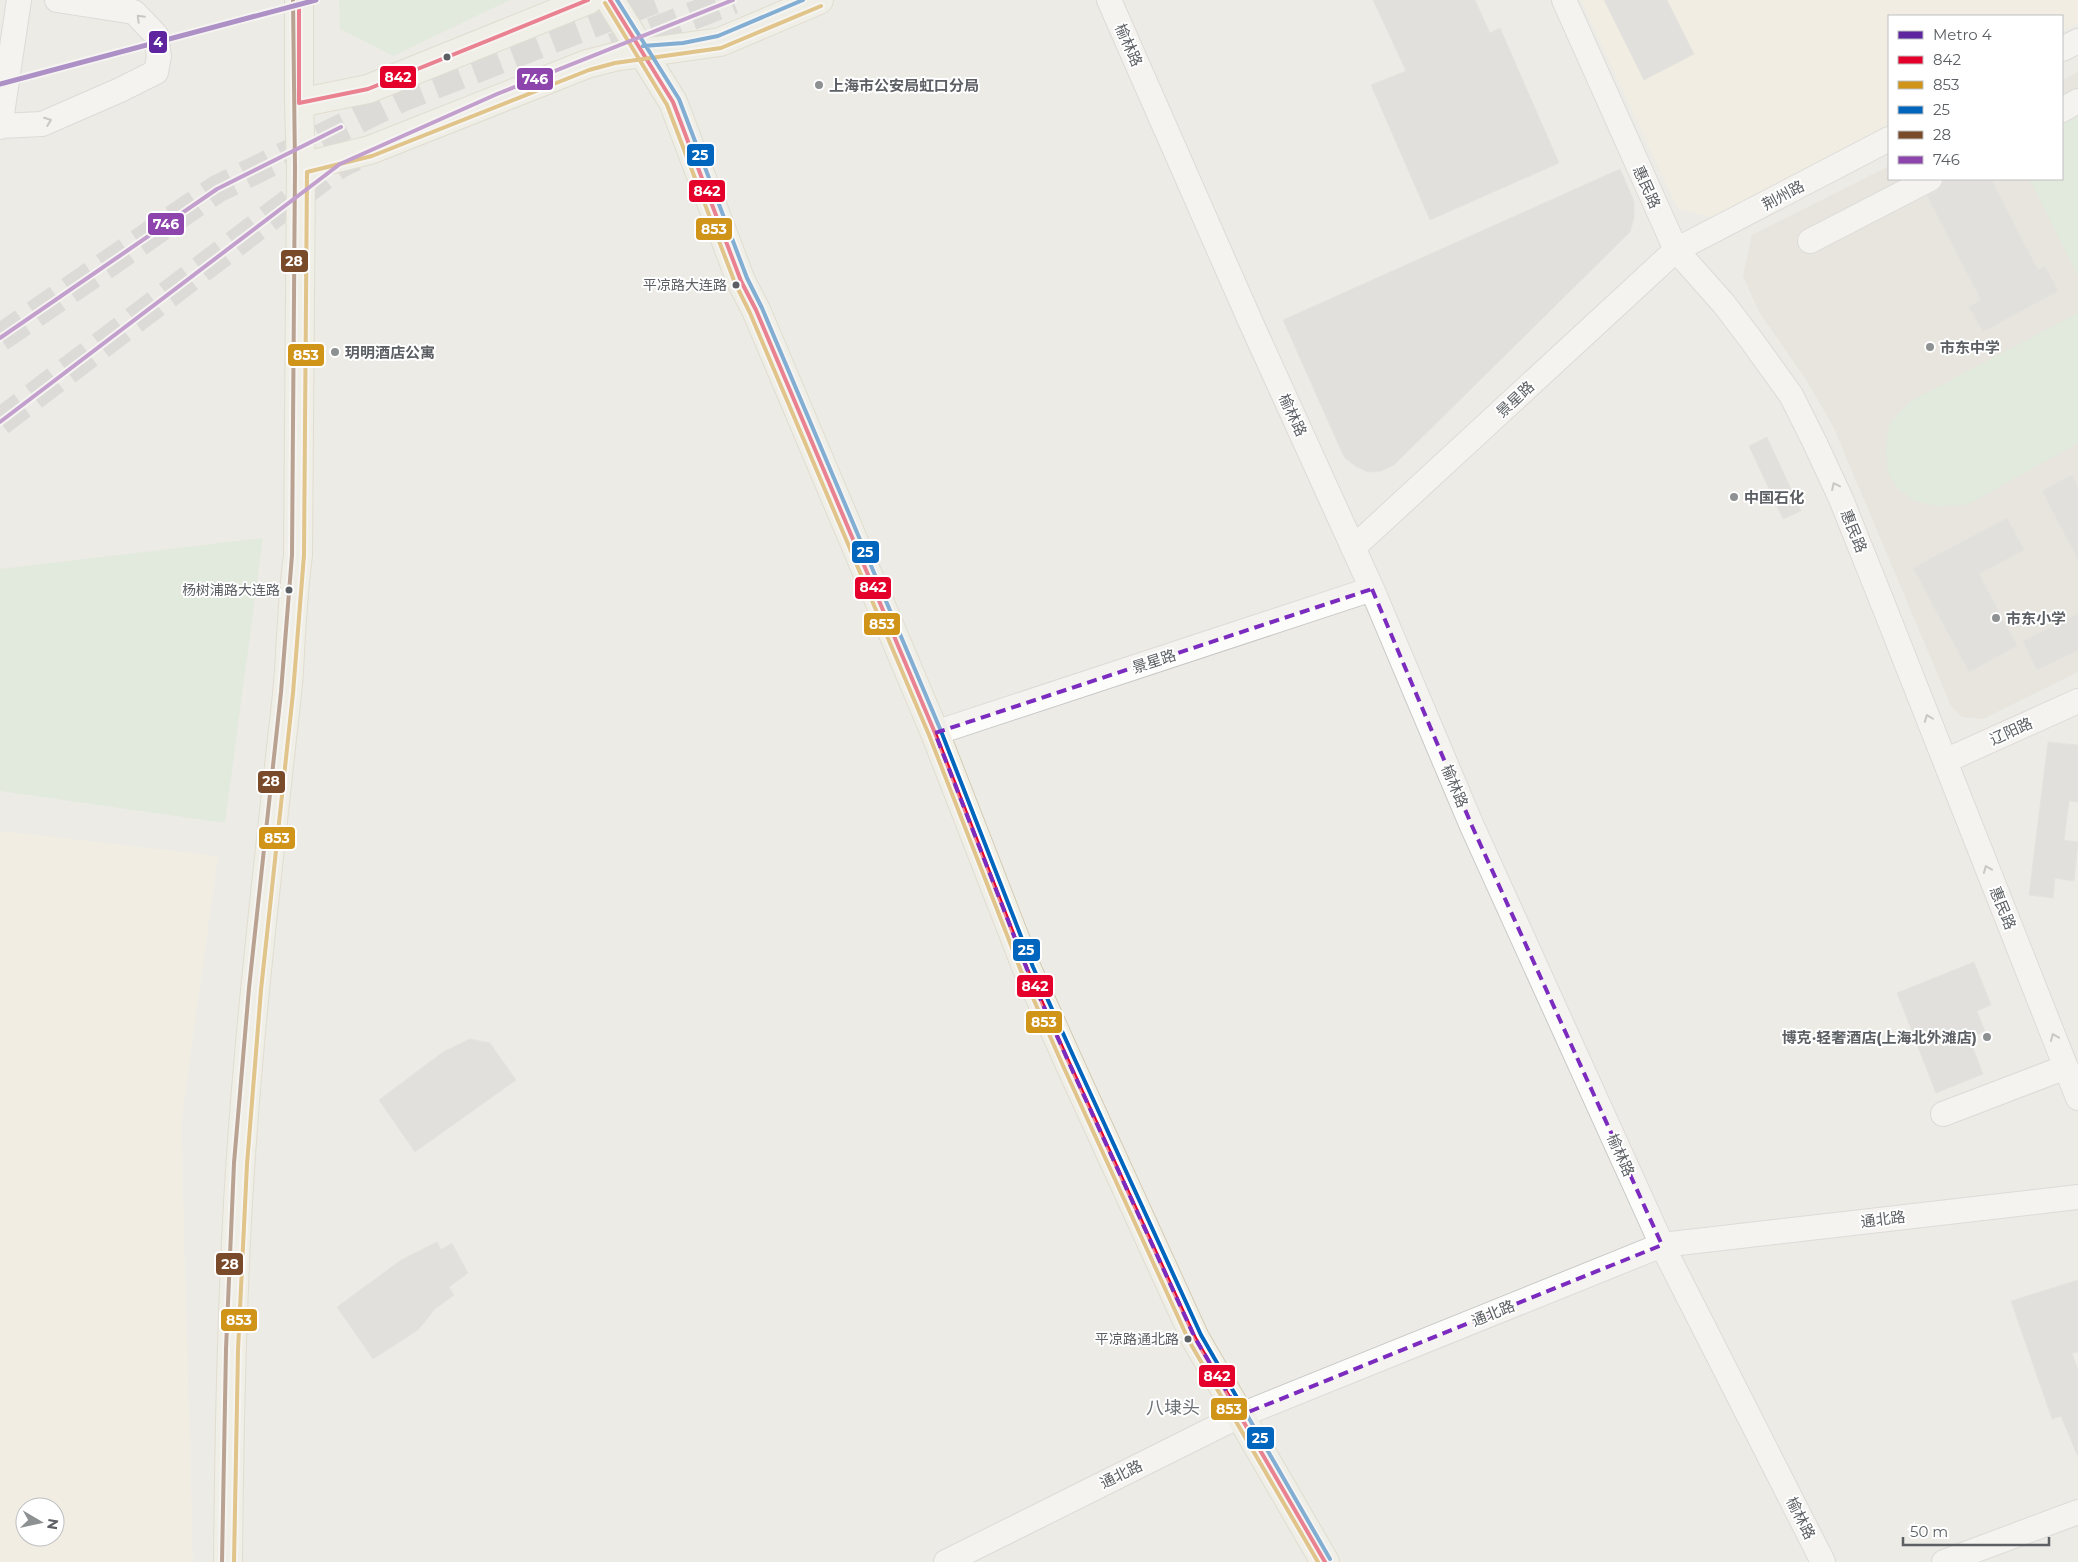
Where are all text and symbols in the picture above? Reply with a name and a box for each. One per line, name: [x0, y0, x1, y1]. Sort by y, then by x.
one-way arrow: [136, 15, 145, 24]
legend: [1888, 15, 2063, 180]
street label: 榆林路: [1111, 21, 1147, 69]
text: Metro 4: [1933, 25, 1992, 44]
line badge: 4: [148, 30, 168, 54]
text: 4: [153, 33, 163, 51]
text: 842: [1933, 50, 1961, 69]
unlabelled marker: [442, 52, 452, 62]
line badge: 842: [379, 65, 417, 89]
line badge: 746: [516, 67, 554, 91]
text: 842: [384, 68, 412, 86]
text: 746: [522, 70, 548, 88]
text: 853: [1933, 75, 1959, 94]
place label: 上海市公安局虹口分局: [829, 76, 979, 95]
marker: 上海市公安局虹口分局: [813, 79, 825, 91]
text: 25: [1933, 100, 1950, 119]
one-way arrow: [43, 117, 52, 127]
text: 28: [1933, 125, 1951, 144]
line badge: 25: [686, 143, 715, 167]
text: 25: [692, 146, 708, 164]
text: 746: [1933, 150, 1960, 169]
street label: 惠民路: [1629, 163, 1665, 211]
street label: 荆州路: [1759, 176, 1807, 214]
line badge: 842: [688, 179, 726, 203]
text: 842: [693, 182, 721, 200]
line badge: 746: [147, 212, 185, 236]
text: 746: [153, 215, 179, 233]
line badge: 853: [695, 217, 733, 241]
text: 853: [701, 220, 727, 238]
line badge: 28: [280, 249, 309, 273]
text: 28: [285, 252, 303, 270]
place label: 平凉路大连路: [643, 276, 727, 294]
marker: 平凉路大连路: [731, 280, 741, 290]
place label: 市东中学: [1940, 338, 2000, 357]
marker: 市东中学: [1924, 341, 1936, 353]
line badge: 853: [287, 343, 325, 367]
place label: 玥明酒店公寓: [345, 343, 435, 362]
text: 853: [293, 346, 319, 364]
marker: 玥明酒店公寓: [329, 346, 341, 358]
street label: 景星路: [1492, 377, 1538, 421]
street label: 榆林路: [1275, 391, 1311, 439]
one-way arrow: [1831, 482, 1841, 491]
place label: 中国石化: [1744, 488, 1804, 507]
marker: 中国石化: [1728, 491, 1740, 503]
street label: 惠民路: [1837, 507, 1871, 555]
line badge: 25: [851, 540, 880, 564]
text: 25: [857, 543, 873, 561]
line badge: 842: [854, 576, 892, 600]
text: 842: [859, 578, 887, 596]
place label: 杨树浦路大连路: [182, 581, 280, 599]
marker: 杨树浦路大连路: [284, 585, 294, 595]
place label: 市东小学: [2006, 609, 2066, 628]
line badge: 853: [863, 612, 901, 636]
marker: 市东小学: [1990, 612, 2002, 624]
text: 853: [869, 615, 895, 633]
street label: 景星路: [1130, 645, 1178, 677]
street label: 辽阳路: [1987, 713, 2035, 749]
one-way arrow: [1924, 714, 1934, 723]
street label: 榆林路: [1437, 762, 1473, 810]
line badge: 28: [257, 770, 286, 794]
text: 28: [262, 772, 280, 790]
line badge: 853: [258, 826, 296, 850]
text: 853: [264, 829, 290, 847]
one-way arrow: [1983, 866, 1993, 874]
street label: 惠民路: [1986, 884, 2020, 932]
line badge: 25: [1012, 938, 1041, 962]
text: 25: [1018, 941, 1034, 959]
line badge: 842: [1016, 974, 1054, 998]
text: 842: [1021, 977, 1049, 995]
line badge: 853: [1025, 1010, 1063, 1034]
text: 853: [1031, 1013, 1057, 1031]
place label: 博克·轻奢酒店(上海北外滩店): [1782, 1028, 1977, 1047]
marker: 博克·轻奢酒店(上海北外滩店): [1981, 1031, 1993, 1043]
one-way arrow: [2049, 1033, 2060, 1042]
street label: 榆林路: [1603, 1131, 1639, 1179]
street label: 通北路: [1860, 1207, 1906, 1231]
line badge: 28: [215, 1252, 244, 1276]
text: 28: [221, 1255, 239, 1273]
street label: 通北路: [1469, 1296, 1517, 1330]
line badge: 853: [220, 1308, 258, 1332]
text: 853: [226, 1311, 252, 1329]
place label: 平凉路通北路: [1095, 1330, 1179, 1348]
marker: 平凉路通北路: [1183, 1334, 1193, 1344]
line badge: 842: [1198, 1364, 1236, 1388]
text: 842: [1203, 1367, 1231, 1385]
district label: 八埭头: [1146, 1397, 1200, 1419]
line badge: 853: [1210, 1397, 1248, 1421]
text: 853: [1216, 1400, 1242, 1418]
line badge: 25: [1246, 1426, 1275, 1450]
text: 25: [1252, 1429, 1268, 1447]
street label: 通北路: [1097, 1456, 1145, 1492]
street label: 榆林路: [1782, 1494, 1820, 1542]
north arrow: [15, 1497, 65, 1547]
scale bar: [1903, 1514, 2049, 1546]
text: N: [43, 1517, 63, 1531]
text: 50 m: [1910, 1522, 1948, 1541]

